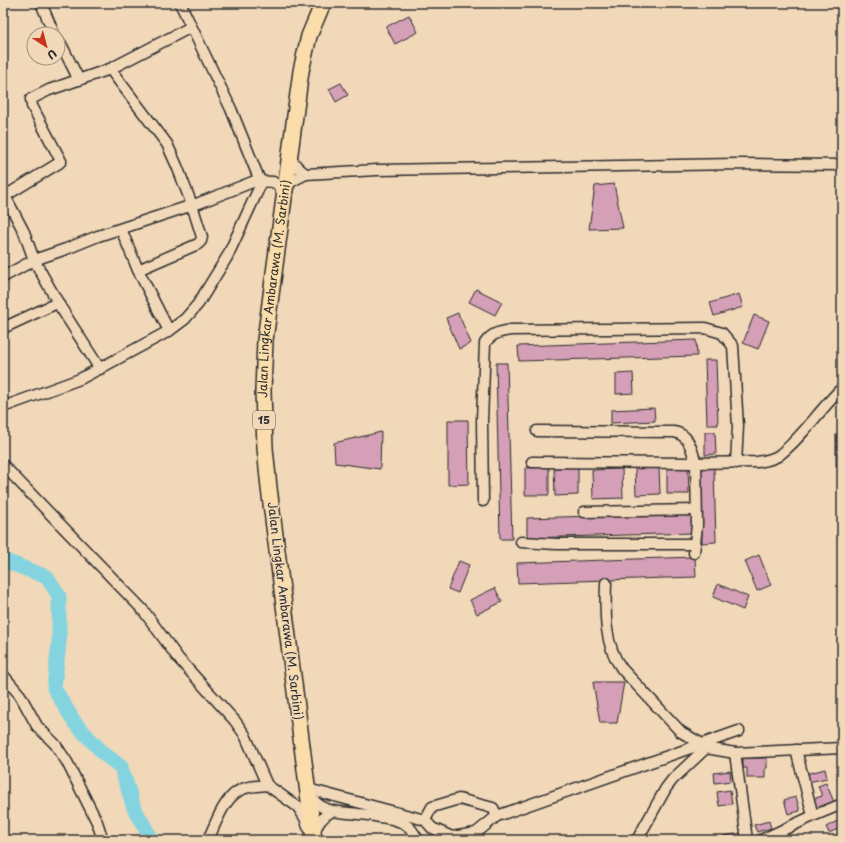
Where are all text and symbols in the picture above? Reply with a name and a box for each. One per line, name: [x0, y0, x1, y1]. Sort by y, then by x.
north arrow: [26, 26, 66, 66]
text: U: [44, 45, 61, 64]
street label: Jalan Lingkar Ambarawa (M. Sarbini): [253, 178, 294, 398]
road number: 15: [253, 411, 275, 429]
street label: Jalan Lingkar Ambarawa (M. Sarbini): [264, 501, 308, 721]

